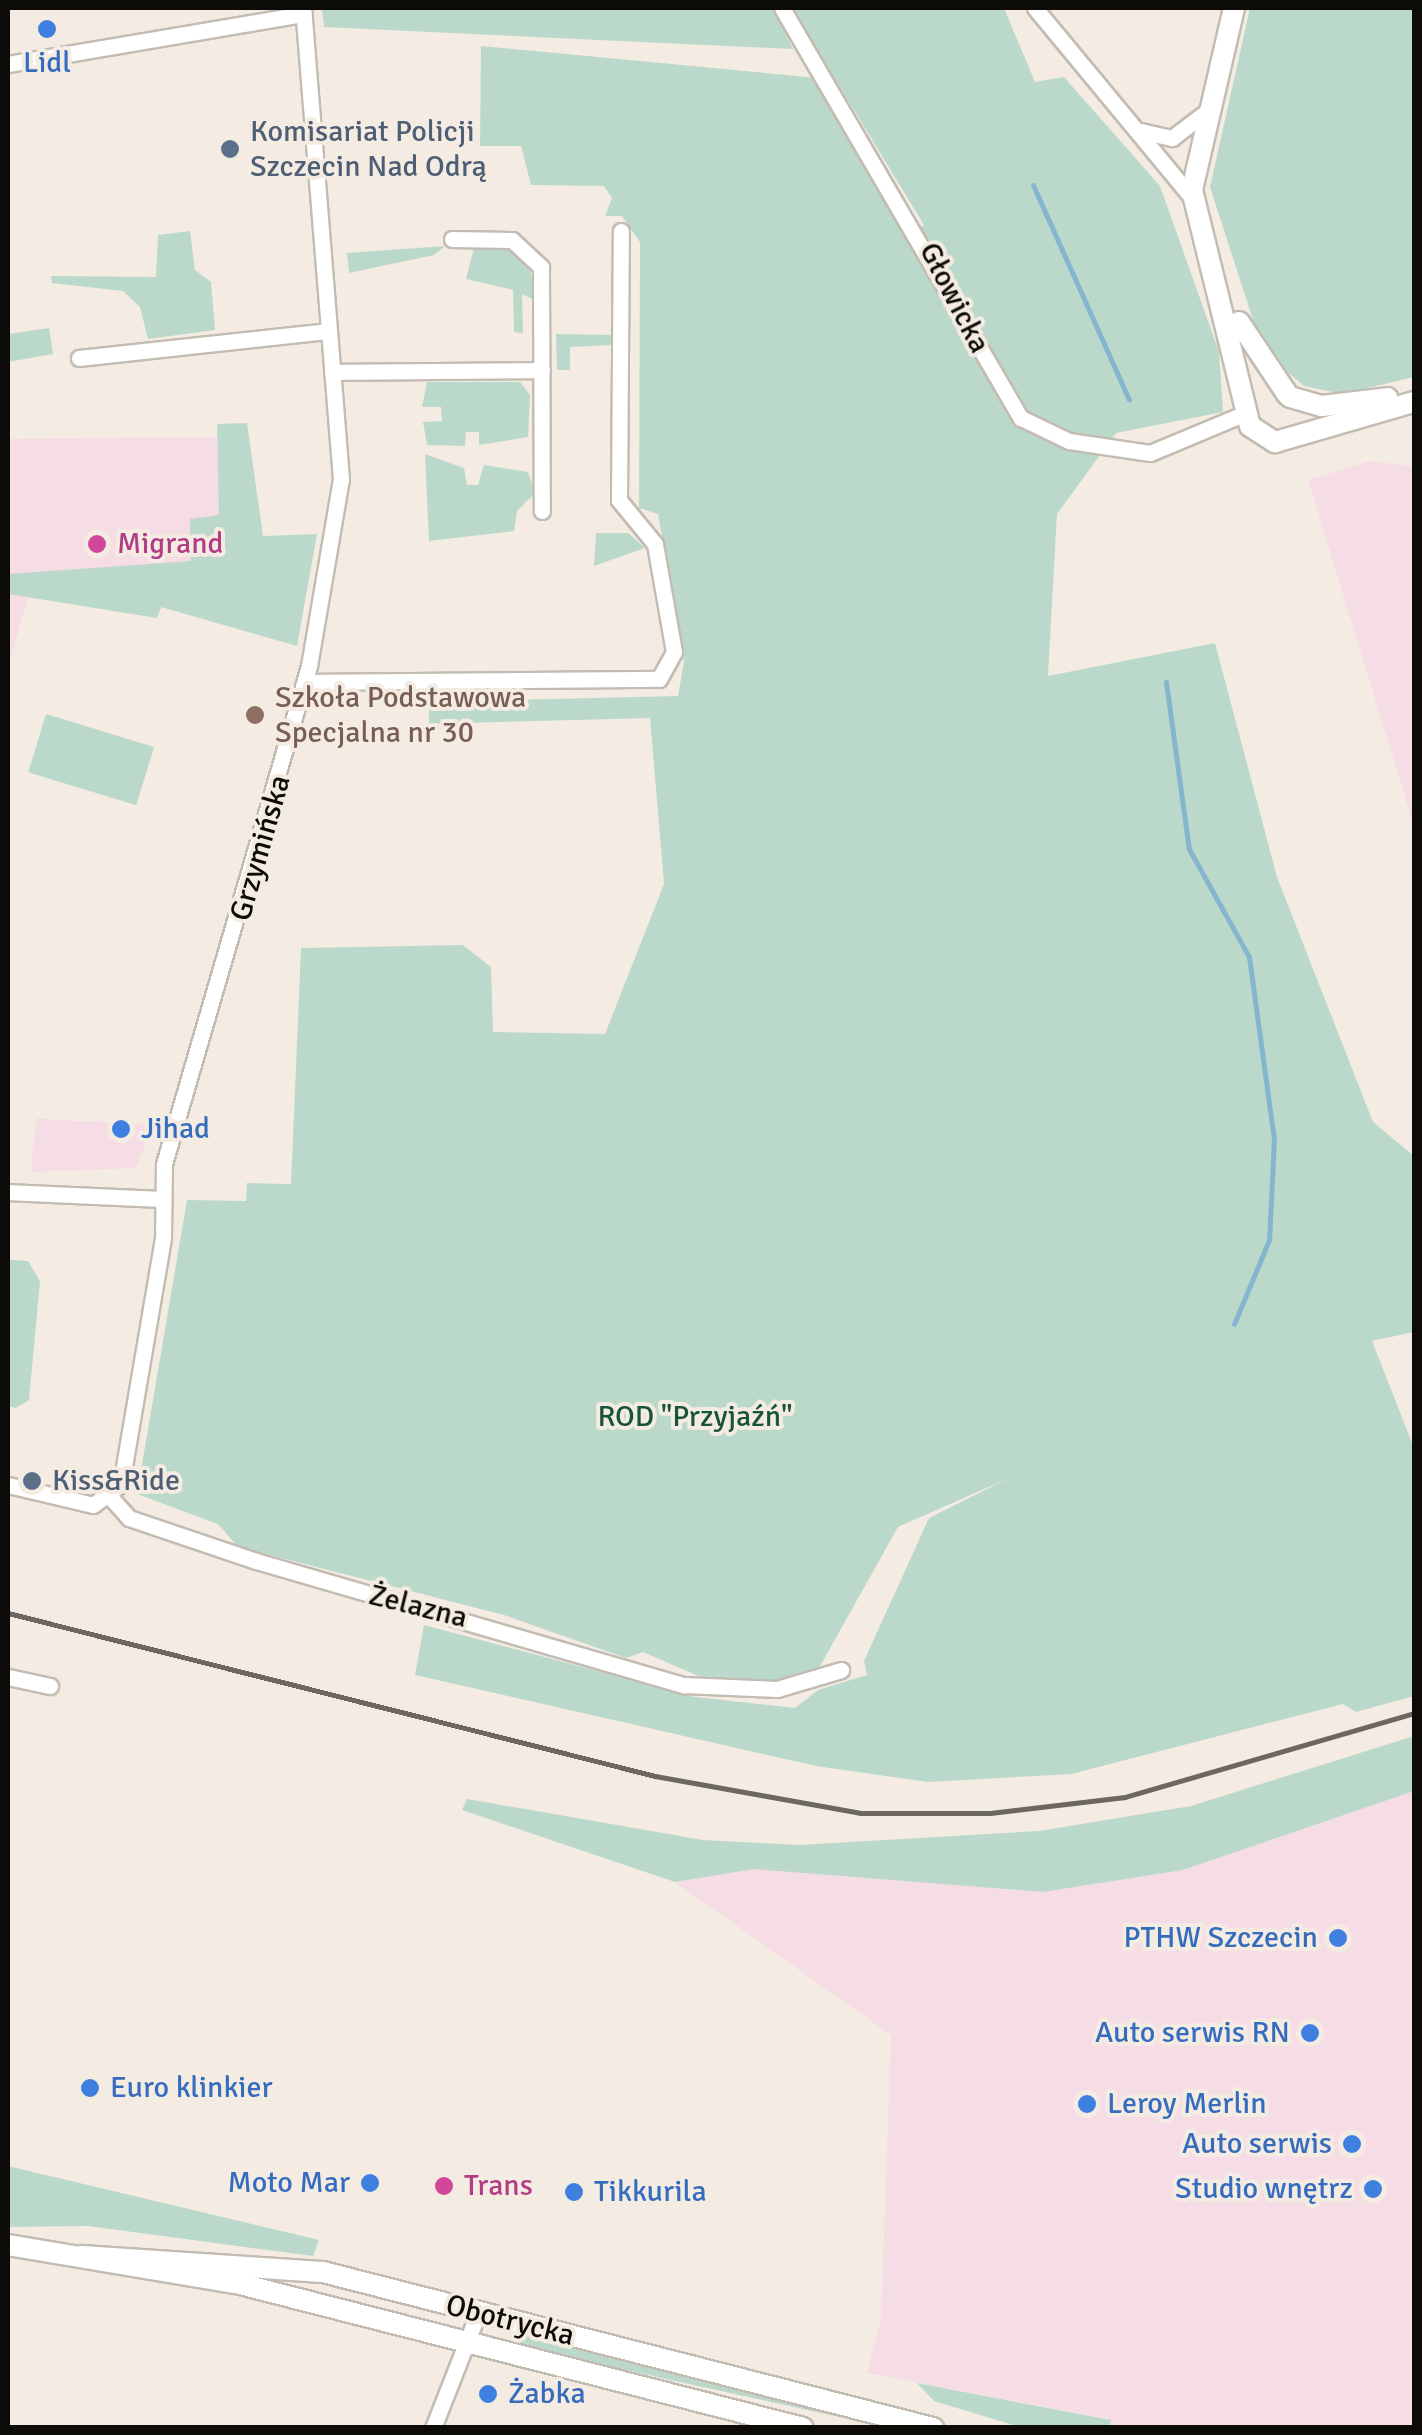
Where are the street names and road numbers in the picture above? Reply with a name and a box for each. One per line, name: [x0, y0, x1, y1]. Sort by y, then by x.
street label: Głowicka: [911, 237, 997, 359]
street label: Grzymińska: [223, 771, 299, 925]
street label: Żelazna: [365, 1577, 471, 1637]
street label: Obotrycka: [442, 2288, 578, 2354]

